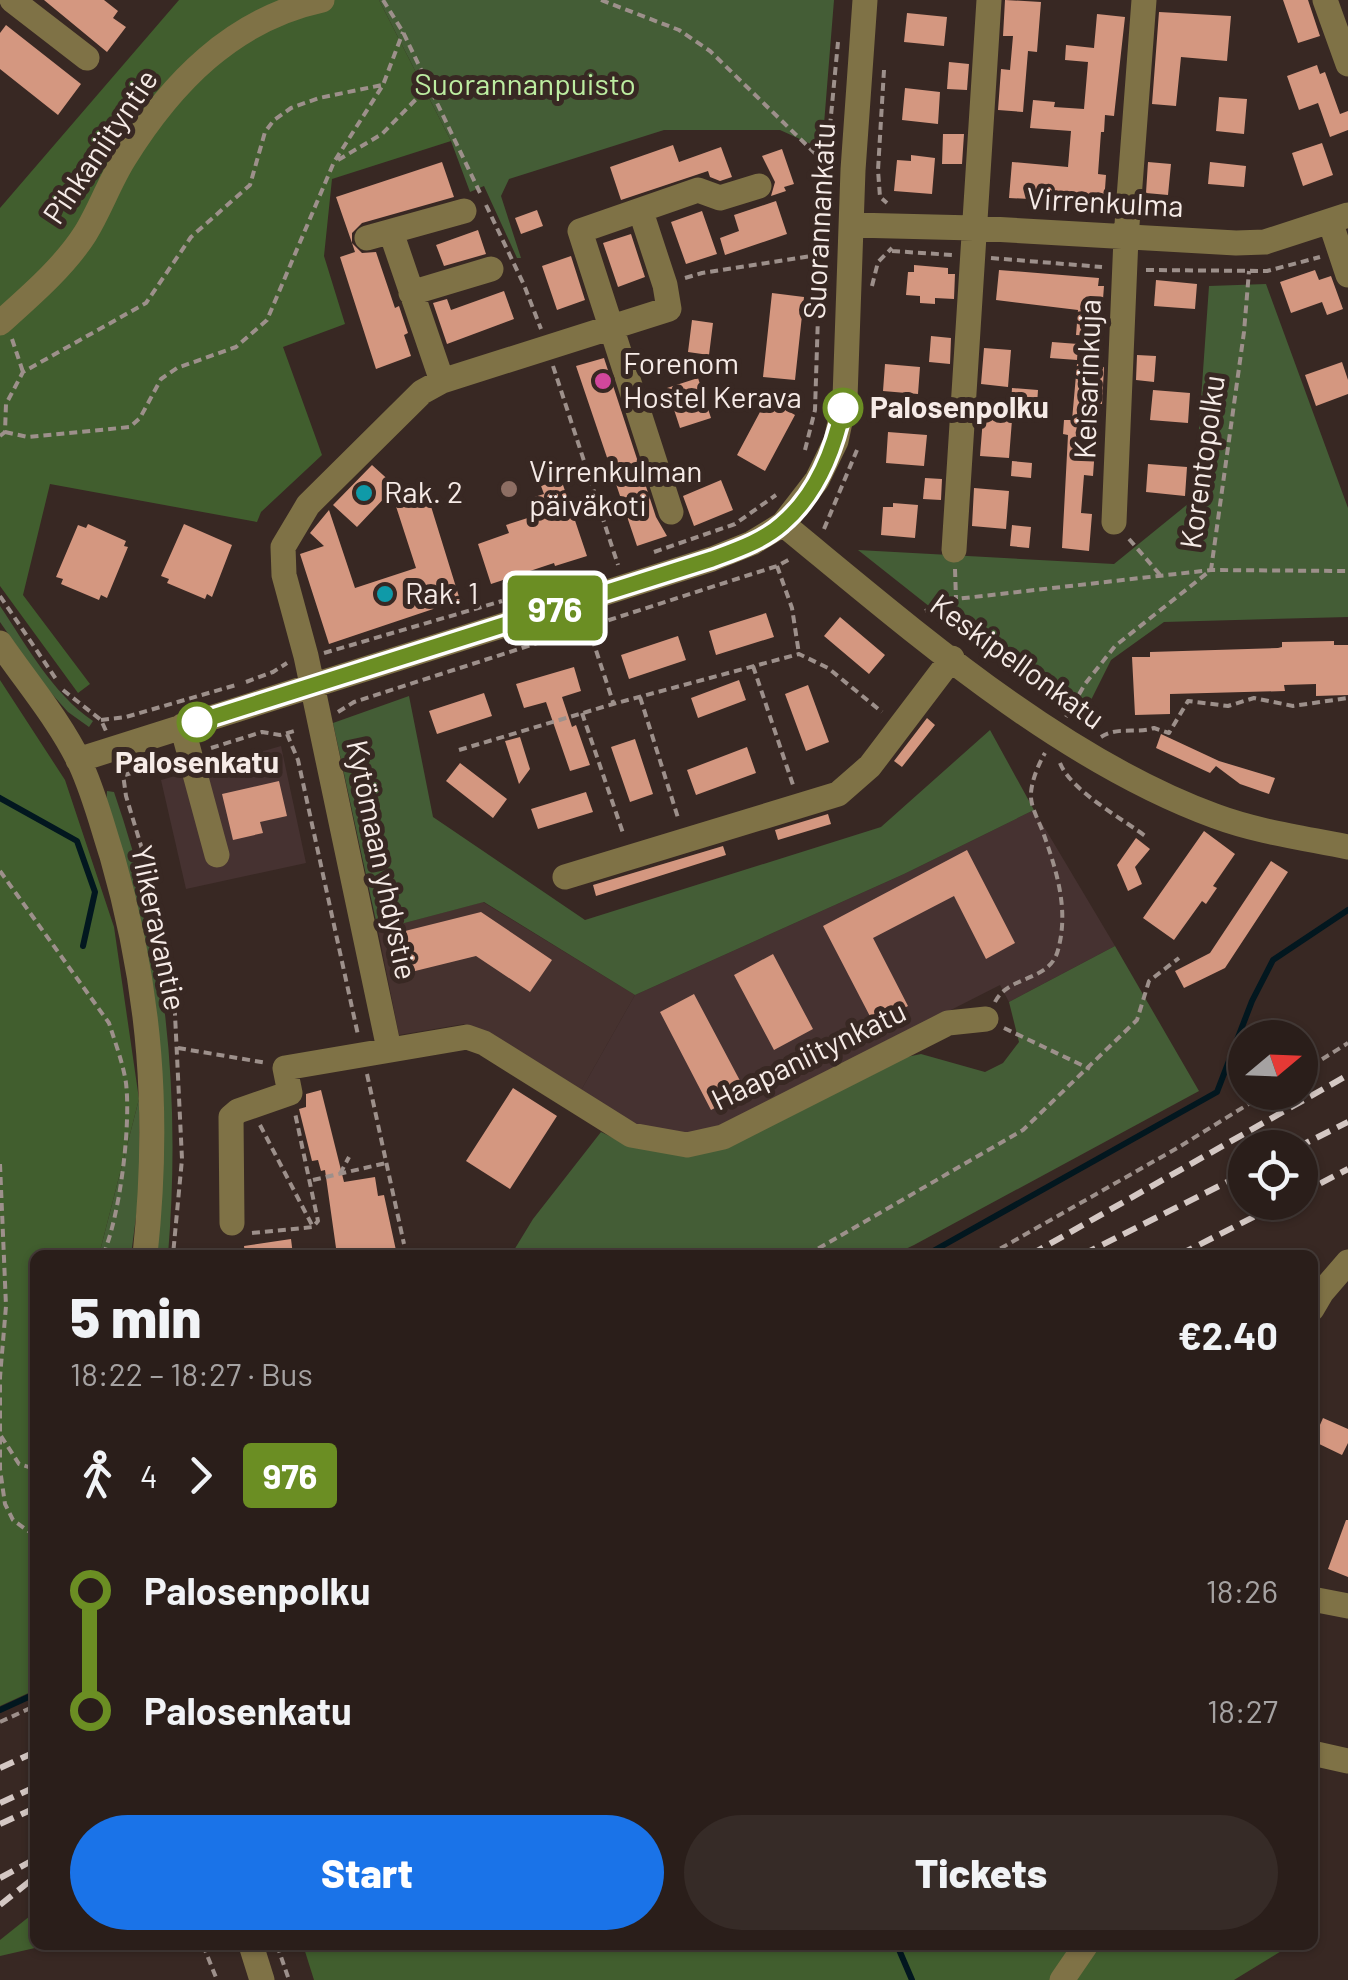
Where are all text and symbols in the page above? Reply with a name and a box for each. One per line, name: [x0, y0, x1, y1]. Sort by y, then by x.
street label: Pihkaniityntie: [34, 62, 164, 230]
park label: Suorannanpuisto: [414, 65, 636, 101]
street label: Suorannankatu: [795, 122, 841, 320]
street label: Virrenkulma: [1026, 179, 1185, 223]
street label: Keisarinkuja: [1065, 298, 1107, 459]
place label: Forenom Hostel Kerava: [623, 344, 802, 414]
marker: Forenom Hostel Kerava: [592, 370, 614, 392]
street label: Korentopolku: [1171, 373, 1231, 551]
place label: Palosenpolku: [870, 388, 1049, 424]
marker: Palosenpolku: [824, 389, 862, 427]
place label: Virrenkulman päiväkoti: [529, 452, 702, 522]
place label: Rak. 2: [384, 473, 463, 509]
marker: Virrenkulman päiväkoti: [498, 478, 520, 500]
marker: Rak. 2: [353, 482, 375, 504]
place label: Rak. 1: [405, 574, 479, 610]
line badge: 976: [498, 576, 612, 640]
marker: Rak. 1: [374, 583, 396, 605]
street label: Keskipellonkatu: [924, 585, 1112, 736]
text: 976: [528, 587, 582, 629]
marker: Palosenkatu: [178, 703, 216, 741]
street label: Kytömaan yhdystie: [340, 737, 426, 983]
place label: Palosenkatu: [115, 743, 279, 779]
street label: Ylikeravantie: [125, 842, 195, 1013]
street label: Haapaniitynkatu: [705, 992, 911, 1117]
north arrow: [1228, 1020, 1318, 1110]
map controls: [1228, 1020, 1318, 1220]
button: locate: [1228, 1130, 1318, 1220]
text: 5 min: [70, 1283, 202, 1349]
text: €2.40: [1178, 1312, 1278, 1358]
text: 18:22 – 18:27 · Bus: [70, 1354, 313, 1392]
icon: walk: [70, 1448, 125, 1503]
icon: forward: [173, 1448, 228, 1503]
text: 976: [263, 1454, 317, 1496]
text: 4: [140, 1456, 158, 1494]
text: Palosenpolku: [144, 1567, 370, 1613]
text: 18:26: [1206, 1571, 1278, 1609]
text: Palosenkatu: [144, 1687, 352, 1733]
text: 18:27: [1207, 1691, 1278, 1729]
button: Start: [70, 1815, 664, 1930]
button: Tickets: [684, 1815, 1278, 1930]

